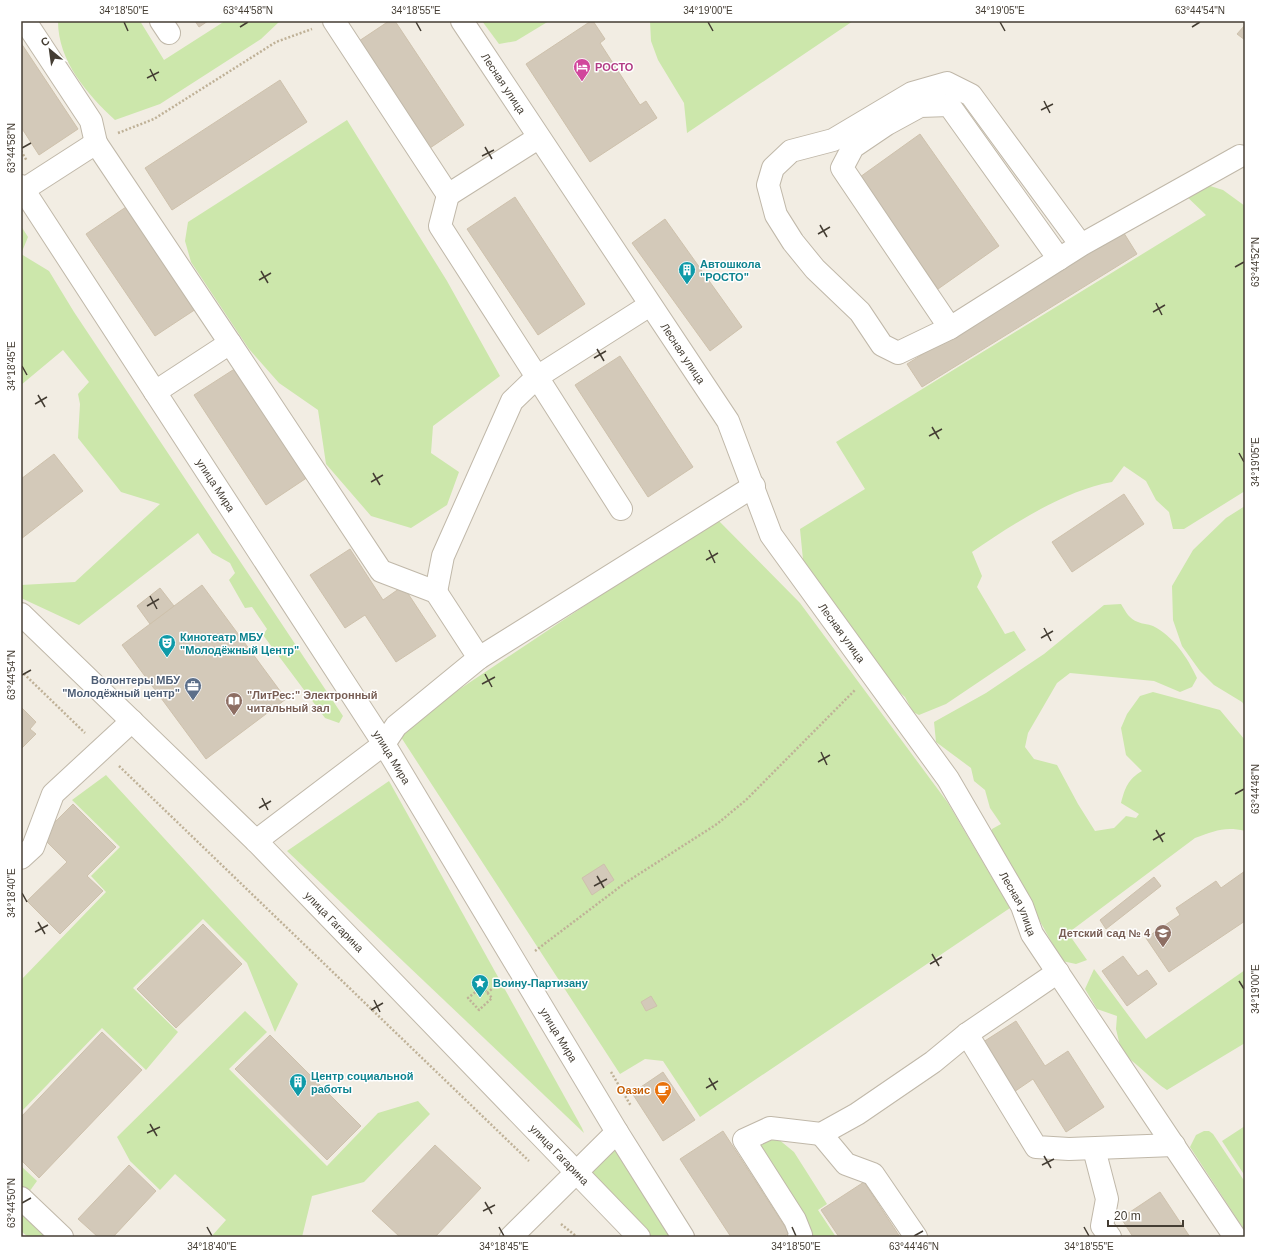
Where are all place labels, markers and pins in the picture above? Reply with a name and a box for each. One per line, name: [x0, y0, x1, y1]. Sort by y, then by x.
hotel icon: РОСТО: [572, 57, 592, 82]
place label: РОСТО: [595, 61, 634, 73]
place label: Автошкола "РОСТО": [700, 258, 761, 283]
building icon: Автошкола "РОСТО": [677, 260, 697, 285]
place label: Кинотеатр МБУ "Молодёжный Центр": [180, 631, 299, 656]
theatre icon: Кинотеатр МБУ "Молодёжный Центр": [157, 633, 177, 658]
place label: Волонтеры МБУ "Молодёжный центр": [62, 674, 180, 699]
office icon: Волонтеры МБУ "Молодёжный центр": [183, 676, 203, 701]
place label: "ЛитРес:" Электронный читальный зал: [247, 689, 377, 714]
library icon: "ЛитРес:" Электронный читальный зал: [224, 691, 244, 716]
school or university icon: Детский сад № 4: [1153, 923, 1173, 948]
place label: Детский сад № 4: [1059, 927, 1151, 939]
place icon: Воину-Партизану: [470, 973, 490, 998]
place label: Воину-Партизану: [493, 977, 589, 989]
place label: Центр социальной работы: [311, 1070, 413, 1095]
building icon: Центр социальной работы: [288, 1072, 308, 1097]
cafe icon: Оазис: [653, 1080, 673, 1105]
place label: Оазис: [617, 1084, 650, 1096]

